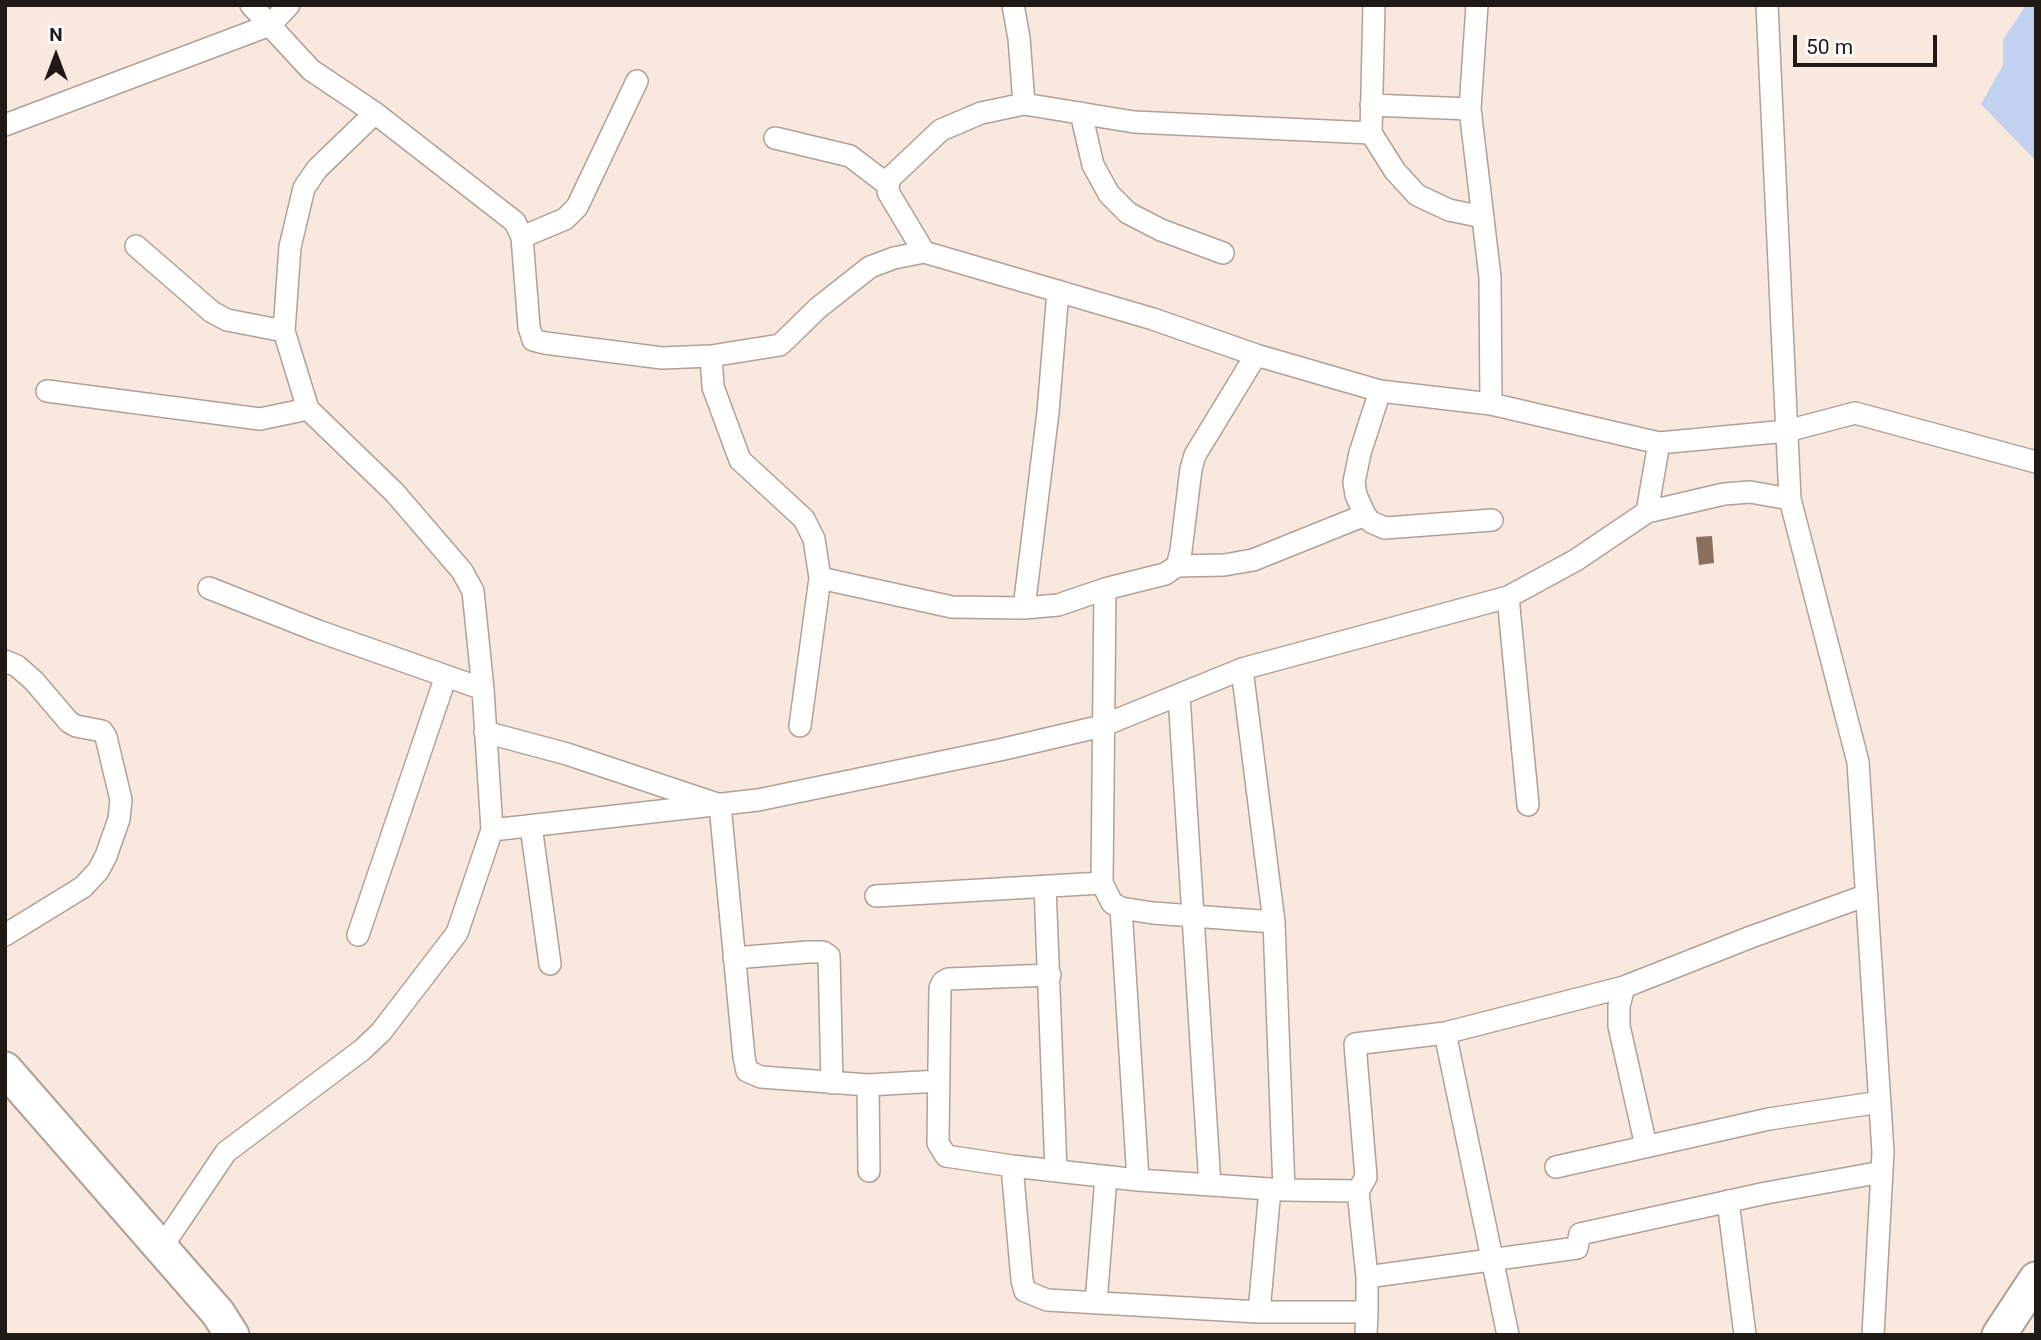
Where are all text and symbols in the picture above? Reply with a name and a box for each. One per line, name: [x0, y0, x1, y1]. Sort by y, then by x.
north arrow: [21, 21, 91, 91]
scale bar: [1796, 21, 1940, 65]
text: N: [49, 23, 63, 46]
text: 50 m: [1806, 35, 1853, 59]

